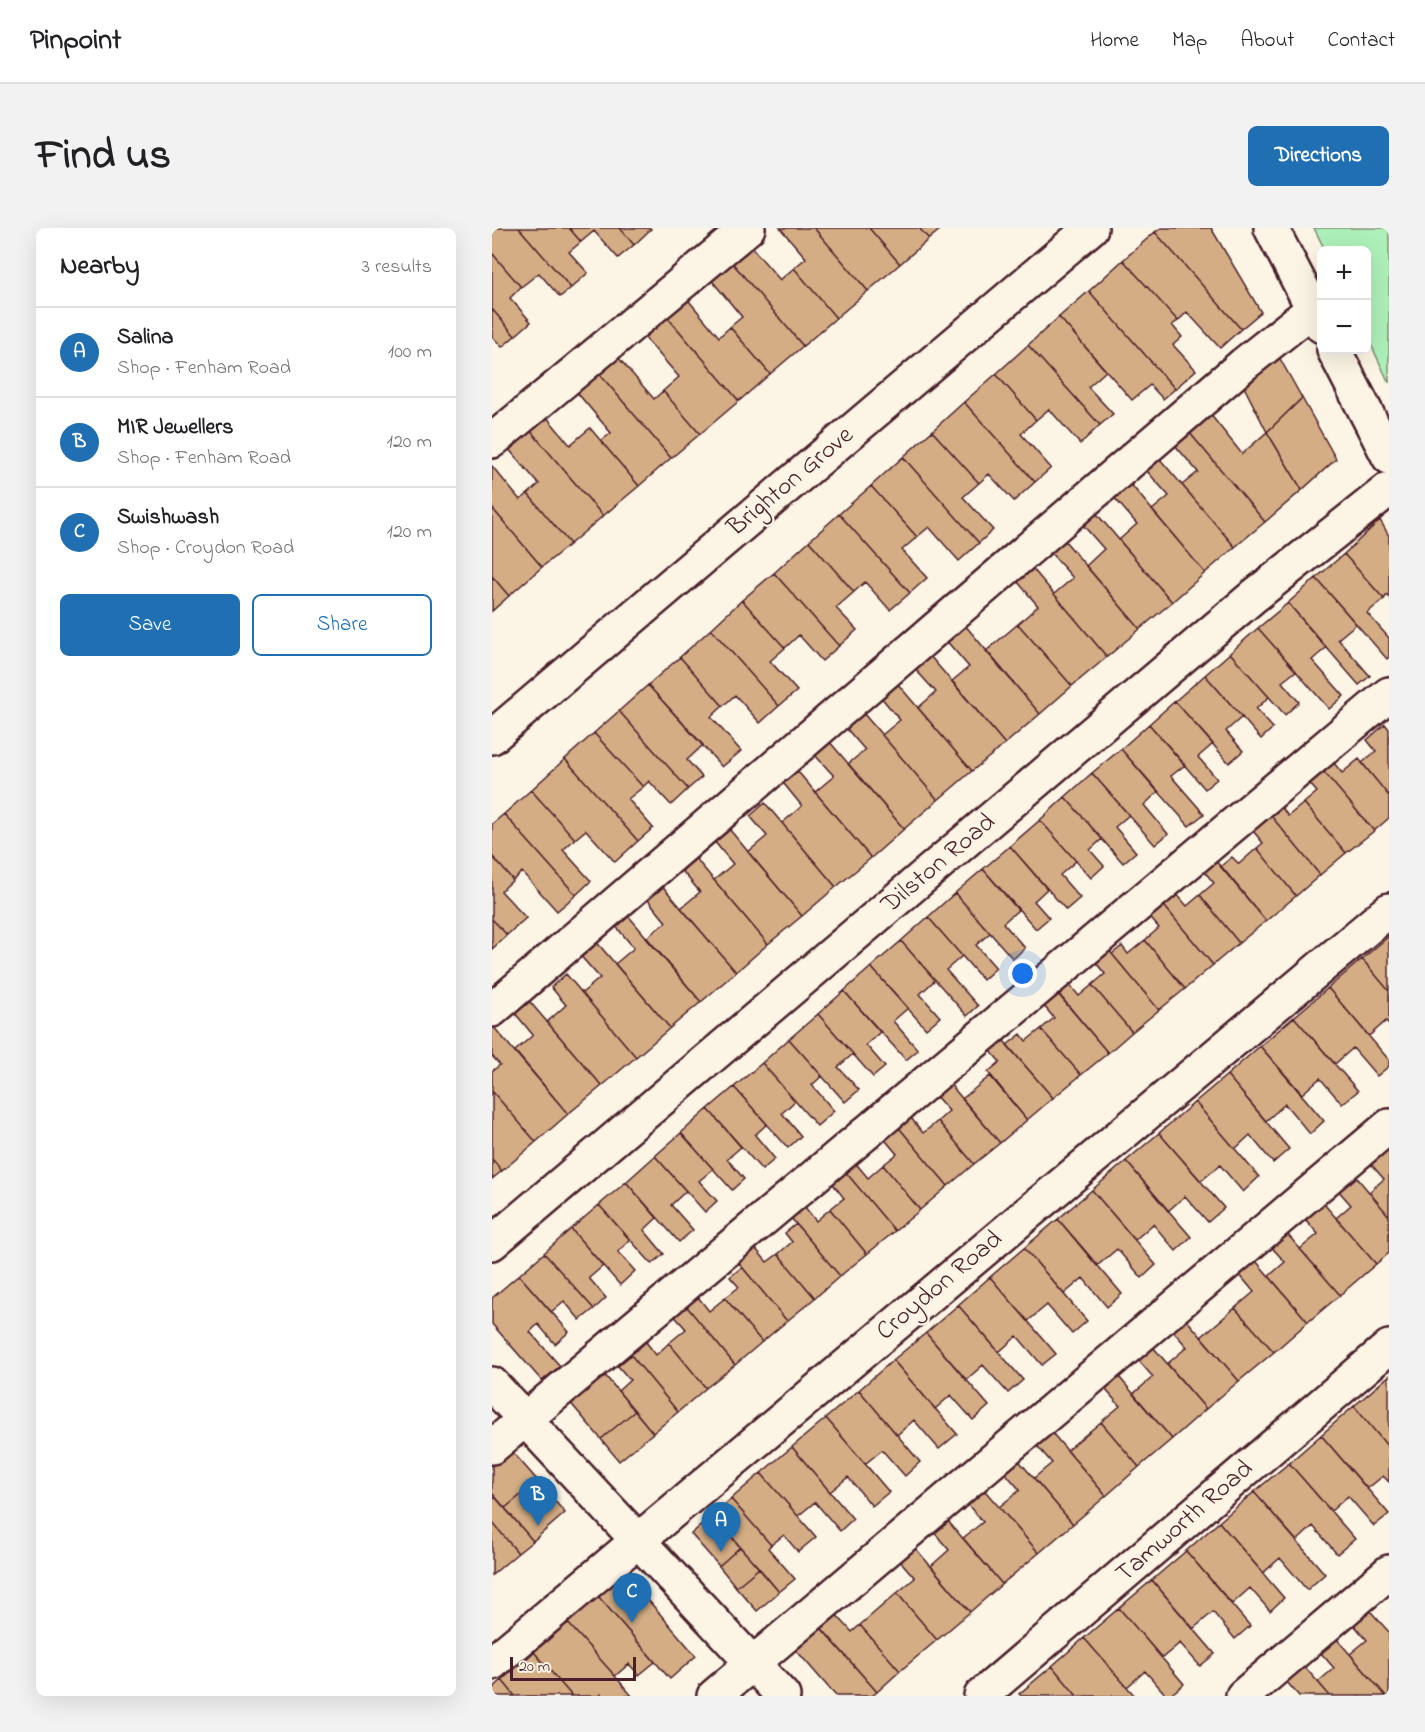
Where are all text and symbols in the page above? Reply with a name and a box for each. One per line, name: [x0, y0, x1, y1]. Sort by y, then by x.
text: Pinpoint: [30, 21, 121, 62]
text: Home: [1090, 26, 1139, 56]
text: Map: [1172, 26, 1207, 56]
text: About: [1240, 26, 1294, 56]
text: Contact: [1327, 26, 1395, 56]
text: Find us: [36, 126, 171, 187]
button: Directions: [1248, 126, 1389, 186]
map controls: [1317, 246, 1371, 354]
button: +: [1317, 246, 1371, 300]
text: Nearby: [60, 248, 139, 286]
text: 3 results: [362, 253, 432, 282]
button: −: [1317, 300, 1371, 354]
text: Salina: [117, 322, 173, 354]
text: A: [73, 338, 86, 367]
text: 100 m: [388, 338, 432, 367]
text: Shop · Fenham Road: [117, 354, 291, 383]
text: MIR Jewellers: [117, 412, 233, 444]
street label: Brighton Grove: [719, 417, 863, 547]
text: B: [73, 428, 86, 457]
text: 120 m: [387, 428, 432, 457]
text: Shop · Fenham Road: [117, 444, 291, 473]
text: Swishwash: [117, 502, 219, 534]
text: C: [74, 518, 85, 547]
text: 120 m: [387, 518, 432, 547]
text: Shop · Croydon Road: [117, 534, 294, 563]
button: Save: [60, 594, 240, 656]
button: Share: [252, 594, 432, 656]
street label: Dilston Road: [873, 804, 1005, 924]
your location: [1008, 959, 1037, 988]
street label: Croydon Road: [868, 1221, 1012, 1350]
street label: Tamworth Road: [1108, 1451, 1263, 1593]
pin: B: [518, 1476, 558, 1526]
pin: A: [702, 1502, 740, 1552]
pin: C: [612, 1574, 652, 1623]
scale bar: [510, 1654, 636, 1682]
text: 20 m: [519, 1655, 550, 1679]

